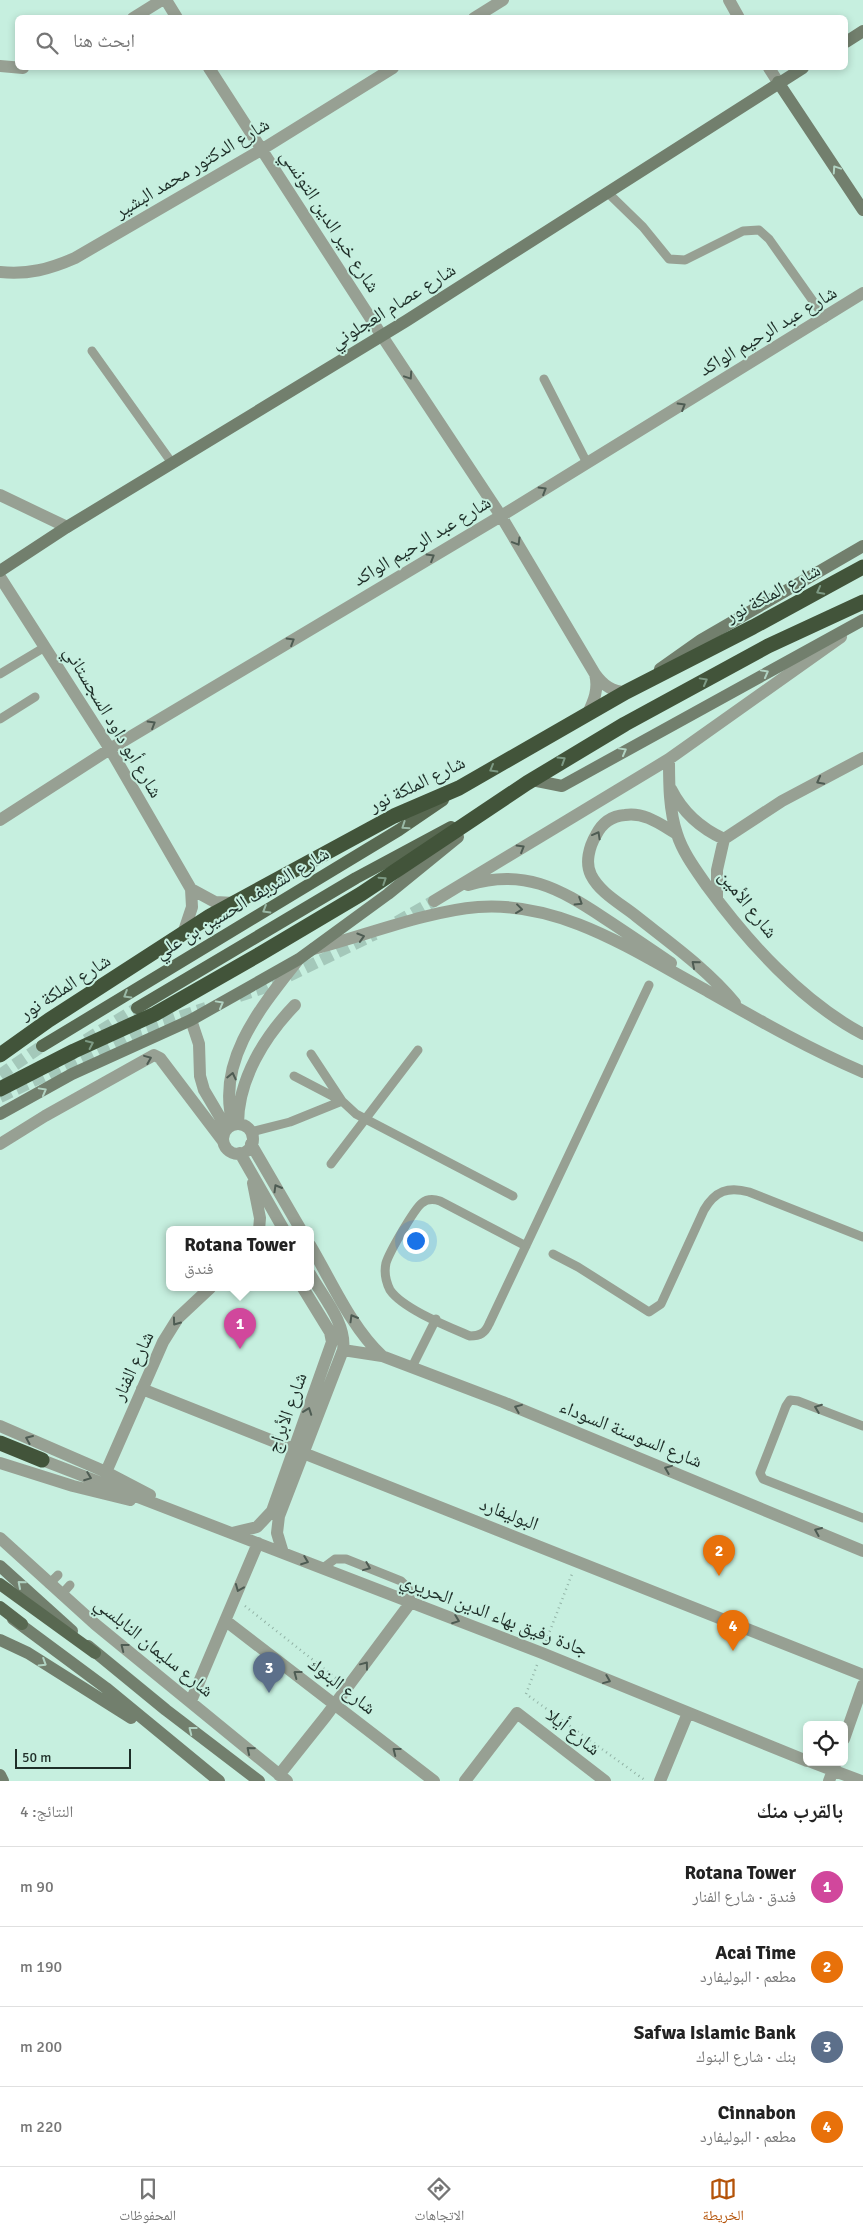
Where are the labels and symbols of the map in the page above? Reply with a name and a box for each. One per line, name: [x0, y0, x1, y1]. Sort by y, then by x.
street label: شارع الدكتور محمد البشير: [109, 112, 274, 224]
street label: شارع خير الدين التونسي: [272, 145, 385, 299]
one-way arrow: [833, 166, 842, 175]
street label: شارع عصام العجلوني: [326, 258, 462, 357]
street label: شارع عبد الرحيم الواكد: [695, 280, 841, 382]
one-way arrow: [403, 371, 412, 380]
one-way arrow: [676, 402, 685, 412]
one-way arrow: [537, 487, 546, 497]
street label: شارع عبد الرحيم الواكد: [349, 490, 495, 592]
one-way arrow: [510, 536, 520, 545]
one-way arrow: [425, 554, 434, 564]
street label: شارع الملكة نور: [720, 558, 825, 629]
one-way arrow: [816, 585, 825, 595]
one-way arrow: [286, 637, 295, 647]
street label: شارع أبو داود السجستاني: [56, 642, 168, 804]
one-way arrow: [760, 669, 769, 679]
one-way arrow: [698, 677, 707, 687]
one-way arrow: [146, 720, 155, 730]
one-way arrow: [618, 748, 627, 758]
street label: شارع الملكة نور: [364, 750, 469, 818]
one-way arrow: [557, 757, 566, 767]
one-way arrow: [489, 763, 498, 773]
one-way arrow: [816, 774, 825, 784]
one-way arrow: [401, 820, 410, 829]
one-way arrow: [590, 831, 600, 840]
street label: شارع الشريف الحسين بن علي: [150, 841, 335, 967]
one-way arrow: [516, 845, 525, 855]
street label: شارع الأمين: [713, 865, 783, 943]
one-way arrow: [378, 877, 387, 886]
one-way arrow: [574, 895, 583, 905]
one-way arrow: [515, 903, 523, 913]
one-way arrow: [262, 904, 271, 914]
one-way arrow: [356, 932, 364, 942]
street label: شارع الملكة نور: [14, 949, 115, 1026]
one-way arrow: [692, 960, 701, 969]
one-way arrow: [123, 988, 132, 998]
one-way arrow: [215, 1000, 224, 1010]
one-way arrow: [85, 1039, 94, 1050]
one-way arrow: [143, 1055, 152, 1065]
one-way arrow: [226, 1072, 236, 1081]
one-way arrow: [37, 1087, 46, 1097]
one-way arrow: [273, 1185, 283, 1194]
your location: [403, 1228, 429, 1254]
pin: 1: [224, 1308, 256, 1349]
one-way arrow: [349, 1314, 359, 1323]
one-way arrow: [173, 1316, 182, 1326]
street label: شارع الفنار: [106, 1327, 159, 1405]
street label: شارع الأبراج: [261, 1369, 313, 1457]
street label: شارع السوسنة السوداء: [556, 1394, 706, 1474]
one-way arrow: [514, 1404, 522, 1414]
one-way arrow: [814, 1404, 822, 1414]
one-way arrow: [302, 1407, 312, 1416]
one-way arrow: [25, 1434, 34, 1445]
one-way arrow: [664, 1465, 673, 1476]
one-way arrow: [83, 1471, 92, 1481]
street label: البوليفارد: [476, 1492, 542, 1536]
one-way arrow: [814, 1527, 823, 1538]
pin: 2: [703, 1535, 735, 1576]
one-way arrow: [300, 1555, 309, 1565]
one-way arrow: [362, 1561, 371, 1571]
street label: جادة رفيق بهاء الدين الحريري: [396, 1568, 591, 1665]
one-way arrow: [17, 1580, 26, 1589]
one-way arrow: [235, 1584, 245, 1592]
street label: شارع سليمان النابلسي: [88, 1592, 219, 1705]
pin: 4: [717, 1610, 749, 1651]
one-way arrow: [451, 1614, 460, 1624]
one-way arrow: [121, 1645, 130, 1653]
pin: 3: [253, 1652, 285, 1693]
street label: شارع البنوك: [303, 1652, 381, 1720]
one-way arrow: [38, 1656, 47, 1666]
one-way arrow: [359, 1661, 368, 1671]
one-way arrow: [294, 1672, 303, 1680]
one-way arrow: [602, 1673, 611, 1684]
street label: شارع أيلا: [541, 1703, 605, 1761]
one-way arrow: [189, 1728, 198, 1736]
scale bar: [15, 1746, 131, 1769]
one-way arrow: [246, 1747, 255, 1756]
one-way arrow: [392, 1748, 402, 1757]

